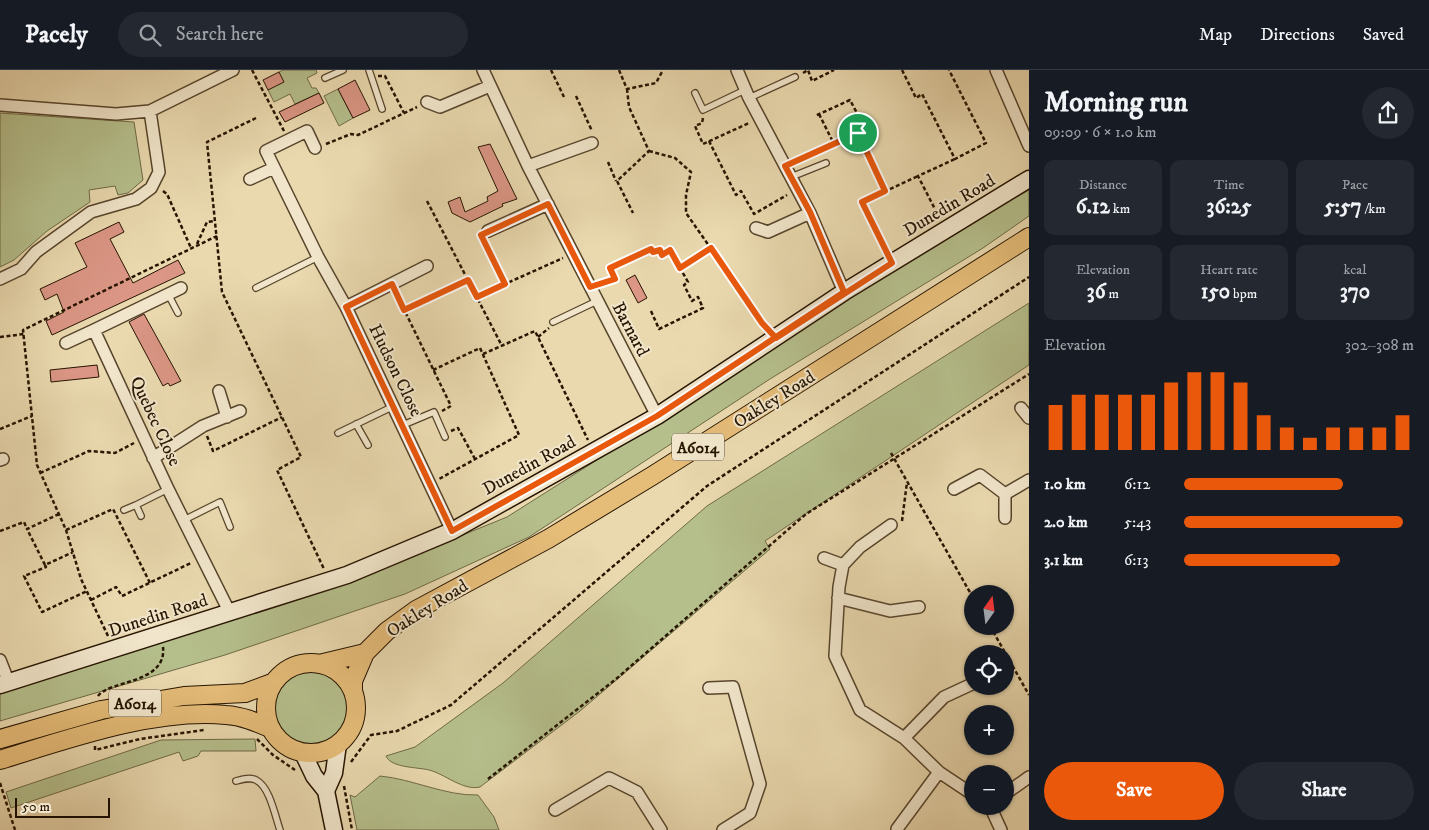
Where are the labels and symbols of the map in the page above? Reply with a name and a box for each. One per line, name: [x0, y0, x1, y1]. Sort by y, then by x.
pin: [837, 112, 879, 154]
street label: Dunedin Road: [900, 170, 999, 242]
street label: Barnard: [607, 299, 654, 360]
street label: Hudson Close: [363, 321, 427, 420]
street label: Oakley Road: [730, 366, 819, 433]
street label: Quebec Close: [125, 373, 185, 470]
street label: Dunedin Road: [479, 431, 580, 500]
road number: A6014: [672, 434, 724, 461]
street label: Oakley Road: [383, 575, 472, 642]
north arrow: [964, 585, 1014, 635]
street label: Dunedin Road: [106, 590, 211, 642]
road number: A6014: [109, 690, 161, 716]
scale bar: [15, 795, 110, 818]

